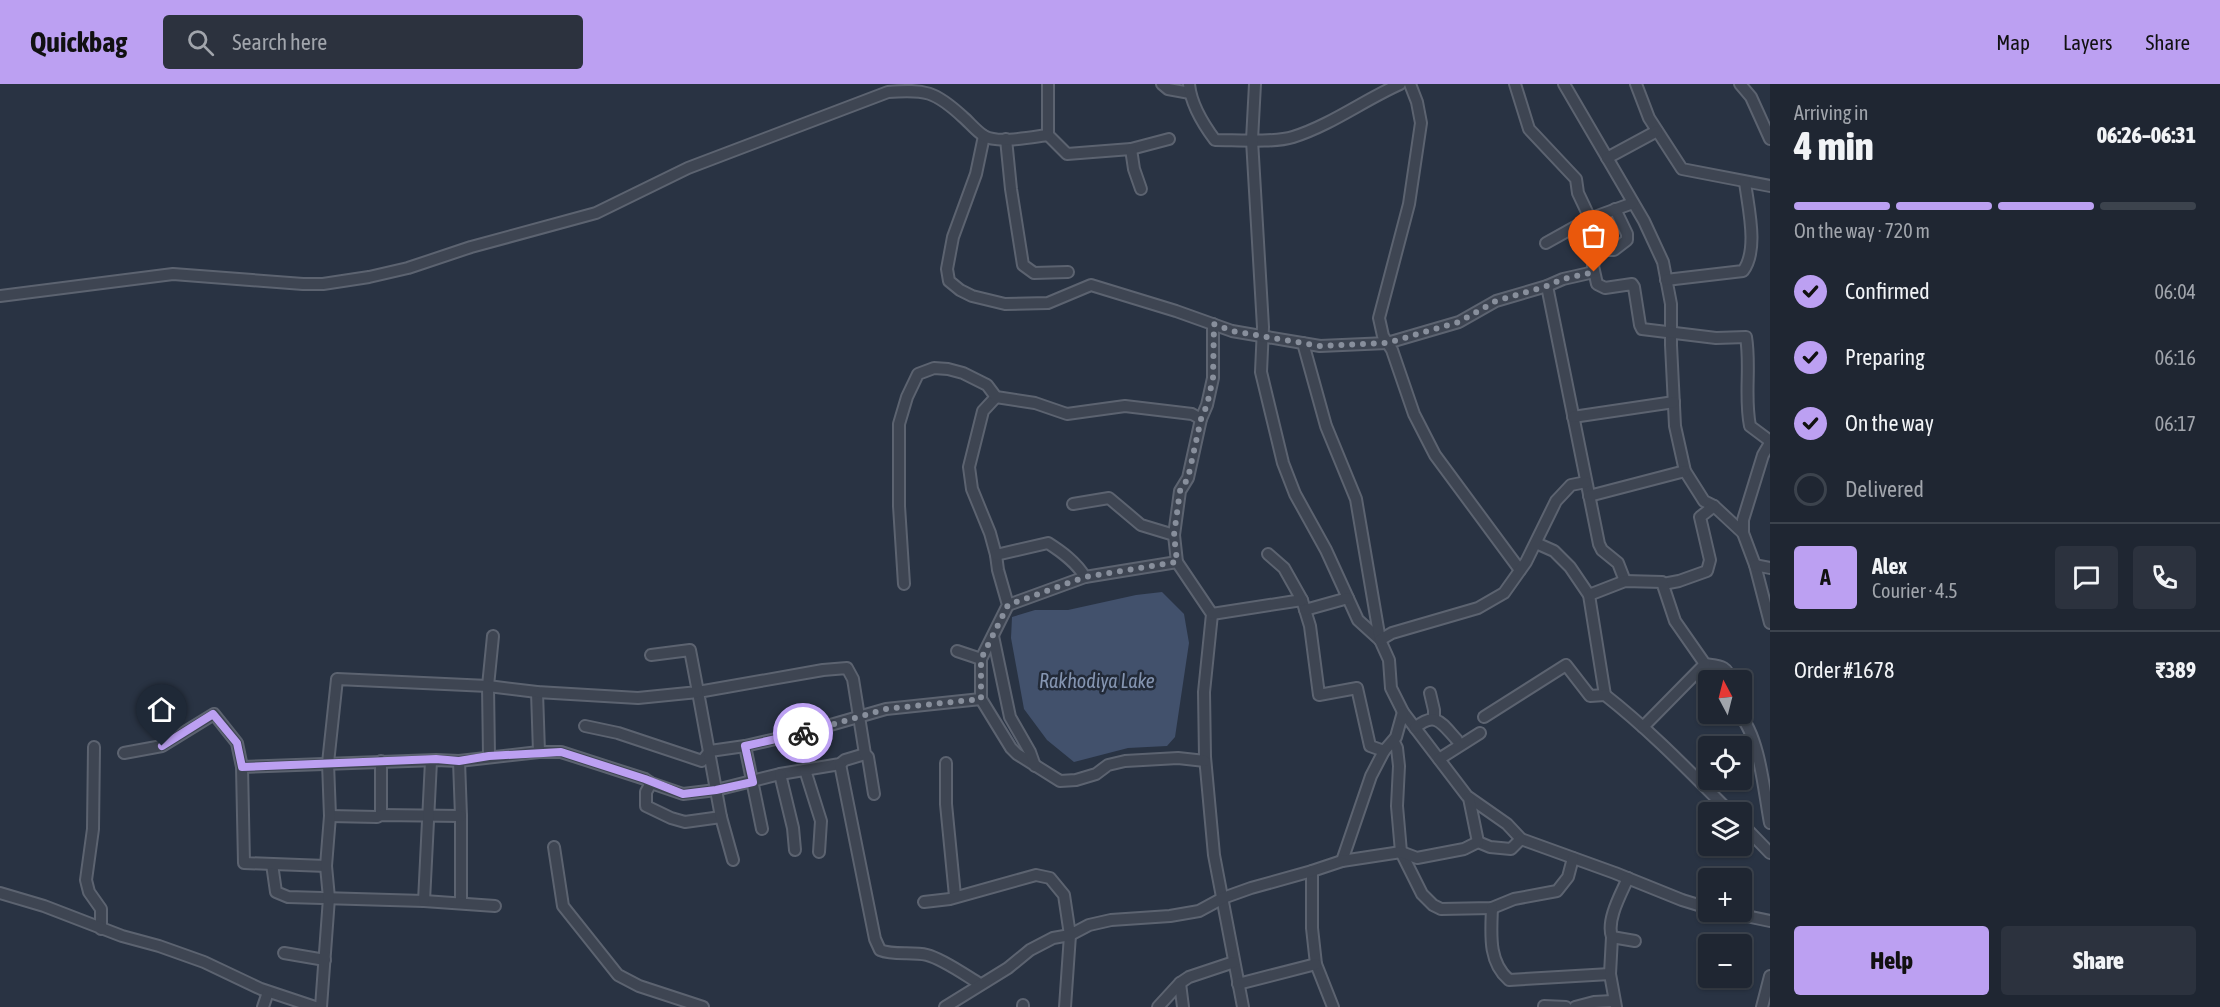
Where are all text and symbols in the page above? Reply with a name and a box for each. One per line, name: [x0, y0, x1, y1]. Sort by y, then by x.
search box: [163, 15, 583, 69]
text: Quickbag: [30, 26, 127, 58]
icon: search: [184, 26, 217, 59]
text: Search here: [232, 29, 327, 55]
text: Map: [1996, 30, 2030, 54]
text: Layers: [2063, 30, 2113, 54]
text: Share: [2146, 30, 2190, 54]
text: Arriving in: [1794, 101, 1868, 124]
text: 06:26–06:31: [2097, 122, 2196, 148]
text: 4 min: [1794, 124, 1874, 168]
pin: [1568, 210, 1619, 272]
icon: bag: [1577, 219, 1610, 252]
text: On the way · 720 m: [1794, 219, 1930, 242]
icon: check: [1794, 275, 1827, 308]
text: Confirmed: [1845, 278, 1930, 304]
text: 06:04: [2154, 280, 2196, 303]
icon: check: [1794, 341, 1827, 374]
text: Preparing: [1845, 344, 1925, 370]
text: 06:16: [2155, 346, 2196, 369]
icon: check: [1794, 407, 1827, 440]
text: On the way: [1845, 410, 1934, 436]
text: 06:17: [2155, 412, 2196, 435]
text: Delivered: [1845, 476, 1924, 502]
button: chat: [2055, 546, 2118, 609]
button: phone: [2133, 546, 2196, 609]
text: Alex: [1872, 553, 1907, 579]
text: A: [1820, 564, 1831, 590]
text: Courier · 4.5: [1872, 579, 1958, 602]
text: Order #1678: [1794, 657, 1894, 683]
text: ₹389: [2156, 657, 2196, 683]
water label: Rakhodiya Lake: [1039, 669, 1155, 692]
north arrow: [1698, 670, 1752, 724]
map controls: [1698, 670, 1752, 988]
pin: [136, 684, 187, 746]
icon: home: [145, 693, 178, 726]
courier: [773, 703, 833, 763]
icon: bike: [787, 717, 820, 750]
button: locate: [1698, 736, 1752, 790]
button: layers: [1698, 802, 1752, 856]
button: +: [1698, 868, 1752, 922]
button: Help: [1794, 926, 1989, 995]
button: Share: [2001, 926, 2196, 995]
button: −: [1698, 934, 1752, 988]

